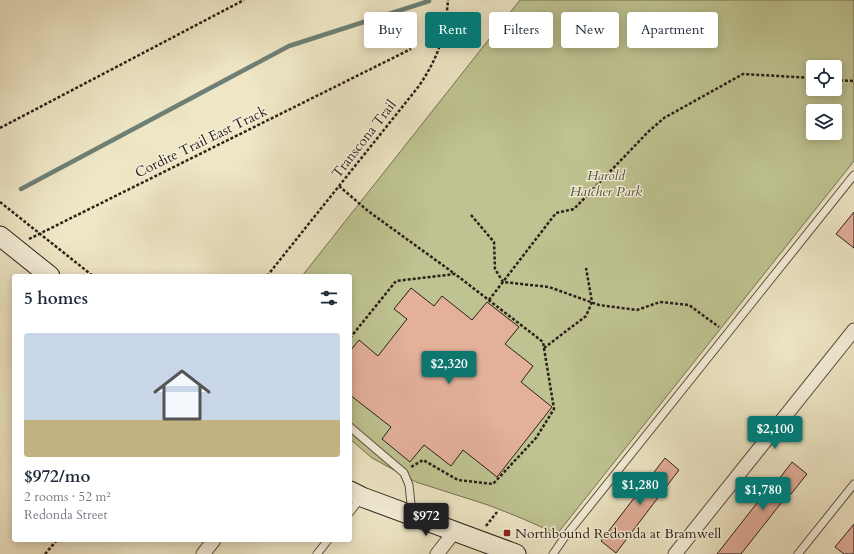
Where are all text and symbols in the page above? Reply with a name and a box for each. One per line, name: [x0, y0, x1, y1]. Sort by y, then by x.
chip: Buy: [364, 12, 417, 48]
chip: Rent: [425, 12, 481, 48]
chip: Filters: [489, 12, 553, 48]
chip: New: [561, 12, 619, 48]
chip: Apartment: [627, 12, 718, 48]
map controls: [806, 60, 842, 140]
button: locate: [806, 60, 842, 96]
street label: Transcona Trail: [327, 95, 401, 182]
street label: Cordite Trail East Track: [132, 101, 271, 182]
button: layers: [806, 104, 842, 140]
park label: Harold Hatcher Park: [570, 166, 642, 201]
text: 5 homes: [24, 287, 88, 310]
icon: filters: [318, 287, 340, 309]
pin: $2,320: [416, 351, 482, 385]
text: $2,320: [430, 355, 468, 373]
icon: home: [146, 359, 218, 431]
pin: $2,100: [742, 416, 808, 450]
text: $2,100: [756, 420, 794, 438]
text: $972/mo: [24, 465, 90, 488]
pin: $1,280: [607, 472, 673, 506]
text: $1,280: [621, 476, 659, 494]
pin: $1,780: [730, 477, 796, 511]
text: $1,780: [744, 481, 782, 499]
text: 2 rooms · 52 m²: [24, 488, 111, 506]
pin: $972: [402, 503, 450, 537]
text: Redonda Street: [24, 506, 108, 524]
text: $972: [413, 507, 439, 525]
place label: Northbound Redonda at Bramwell: [515, 524, 722, 543]
marker: Northbound Redonda at Bramwell: [502, 528, 512, 538]

